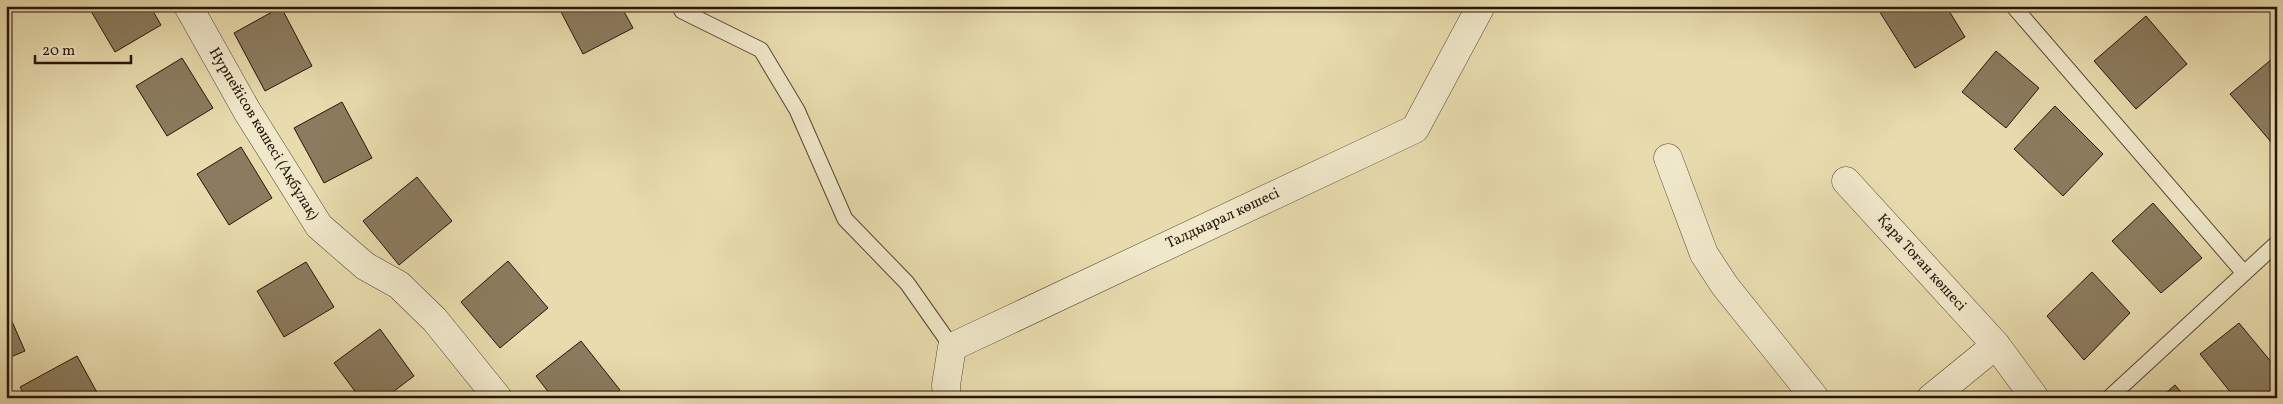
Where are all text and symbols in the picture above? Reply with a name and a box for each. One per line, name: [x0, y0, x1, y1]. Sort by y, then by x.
scale bar: [35, 32, 131, 64]
text: 20 m: [42, 41, 75, 62]
street label: Нурпейісов көшесі (Ақбұлақ): [203, 44, 323, 224]
street label: Талдыарал көшесі: [1163, 183, 1283, 255]
street label: Қара Тоған көшесі: [1871, 210, 1971, 316]

